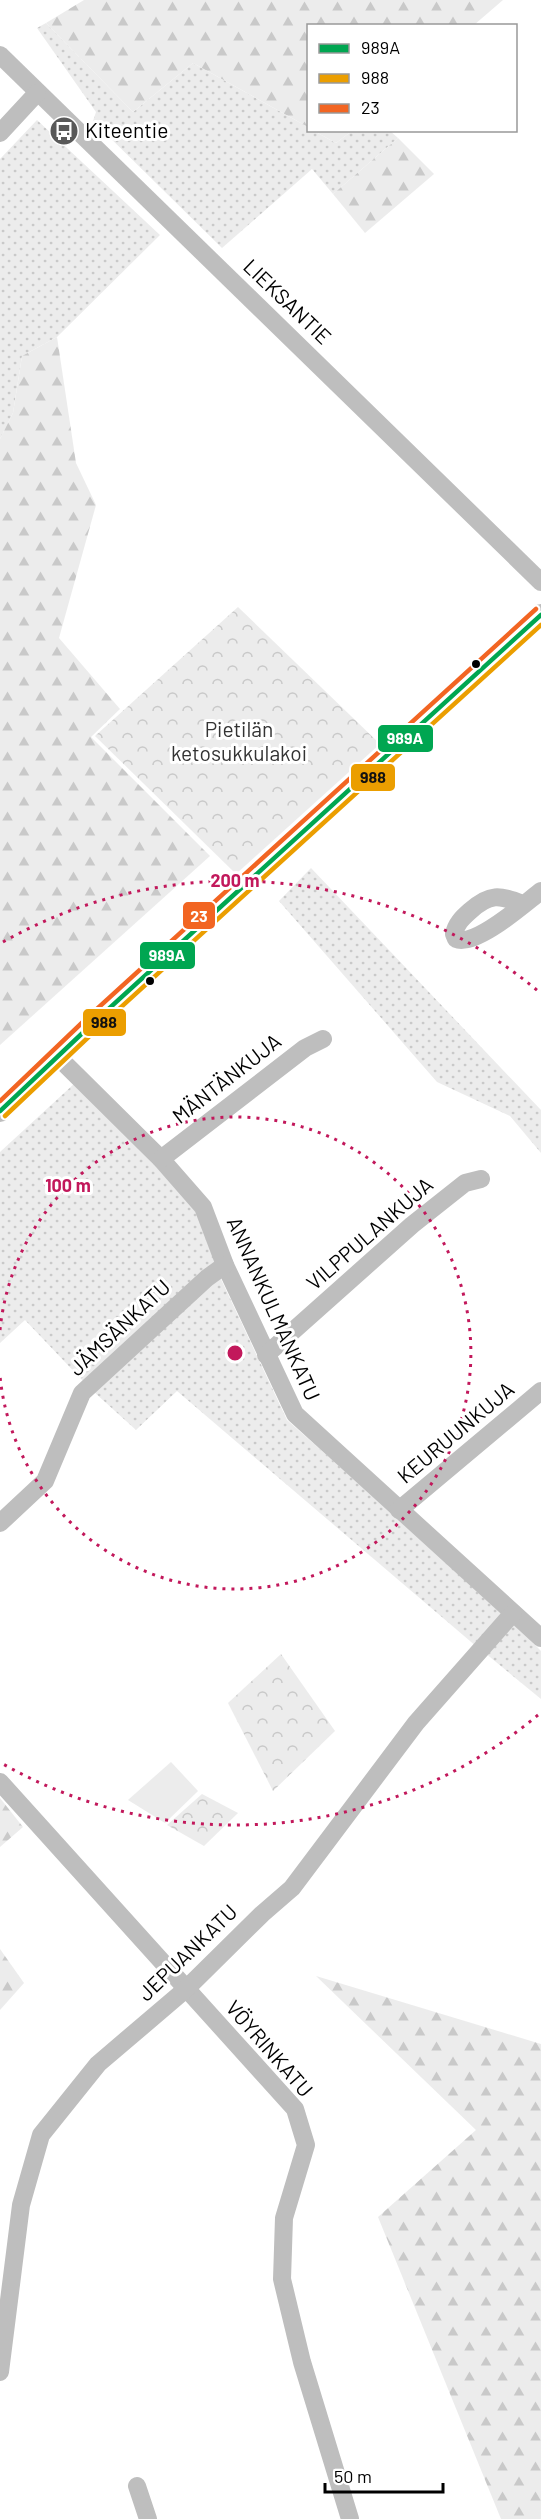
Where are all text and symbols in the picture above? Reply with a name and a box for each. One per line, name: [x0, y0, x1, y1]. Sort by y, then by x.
legend: [307, 24, 517, 132]
text: 989A: [361, 36, 400, 58]
text: 988: [361, 66, 389, 88]
text: 23: [361, 96, 380, 118]
bus stop icon: Kiteentie: [48, 115, 80, 147]
place label: Kiteentie: [85, 117, 168, 142]
street label: LIEKSANTIE: [239, 253, 337, 349]
unlabelled marker: [470, 658, 482, 670]
park label: Pietilän ketosukkulakoi: [171, 716, 307, 765]
line badge: 989A: [377, 724, 434, 753]
text: 989A: [387, 728, 423, 747]
line badge: 988: [350, 763, 396, 792]
text: 988: [360, 767, 386, 786]
text: 200 m: [210, 869, 260, 891]
line badge: 23: [182, 901, 216, 930]
text: 23: [190, 906, 208, 925]
line badge: 989A: [139, 941, 196, 970]
text: 989A: [149, 945, 185, 964]
unlabelled marker: [144, 975, 156, 987]
line badge: 988: [82, 1008, 127, 1037]
text: 988: [91, 1012, 117, 1031]
street label: MÄNTÄNKUJA: [167, 1028, 286, 1128]
street label: VILPPULANKUJA: [301, 1171, 437, 1294]
text: 100 m: [45, 1174, 91, 1196]
street label: ANNANKULMANKATU: [223, 1213, 326, 1404]
street label: JÄMSÄNKATU: [63, 1274, 175, 1380]
centre of rings: [225, 1343, 245, 1363]
street label: KEURUUNKUJA: [392, 1376, 519, 1488]
street label: JEPUANKATU: [132, 1898, 242, 2005]
street label: VÖYRINKATU: [222, 1995, 319, 2101]
scale bar: [325, 2456, 444, 2494]
text: 50 m: [334, 2465, 372, 2487]

